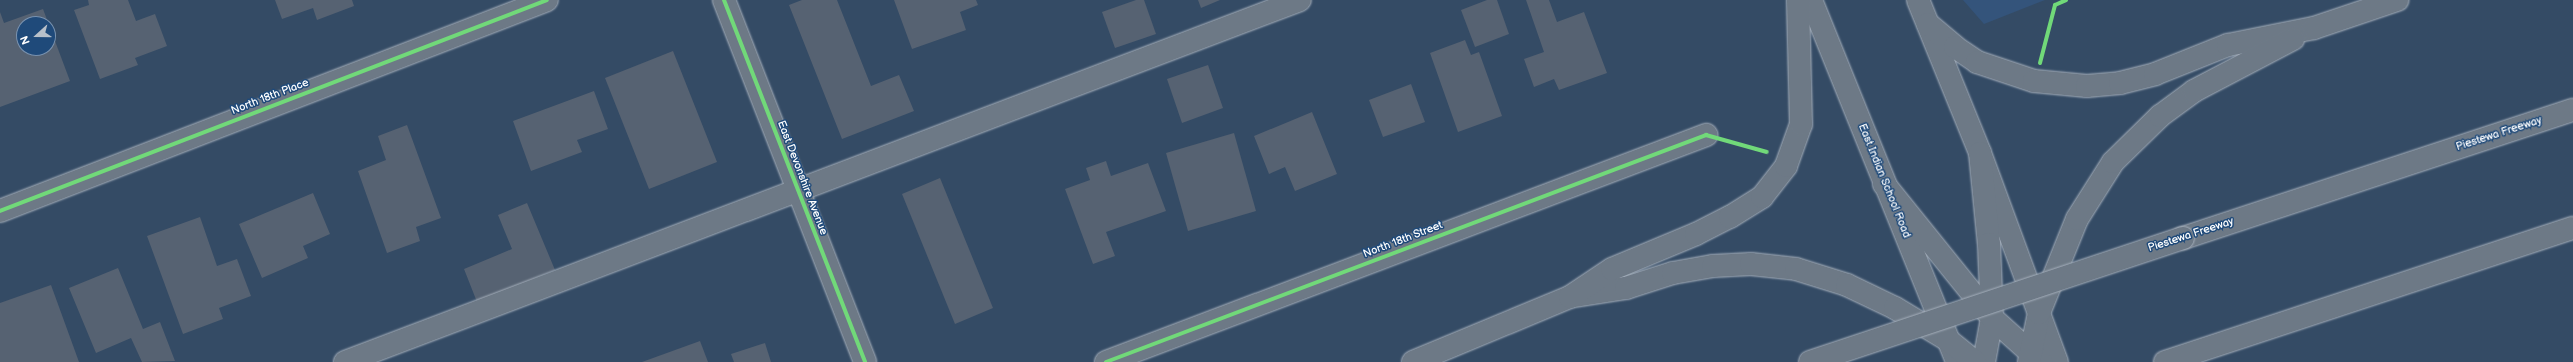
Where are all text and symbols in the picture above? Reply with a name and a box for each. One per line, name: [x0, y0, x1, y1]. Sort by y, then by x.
north arrow: [16, 16, 56, 56]
text: N: [18, 34, 33, 46]
street label: North 18th Place: [229, 76, 311, 118]
street label: Piestewa Freeway: [2454, 114, 2544, 154]
street label: East Devonshire Avenue: [774, 119, 830, 237]
street label: East Indian School Road: [1855, 122, 1913, 240]
street label: Piestewa Freeway: [2146, 215, 2236, 255]
street label: North 18th Street: [1361, 219, 1445, 261]

